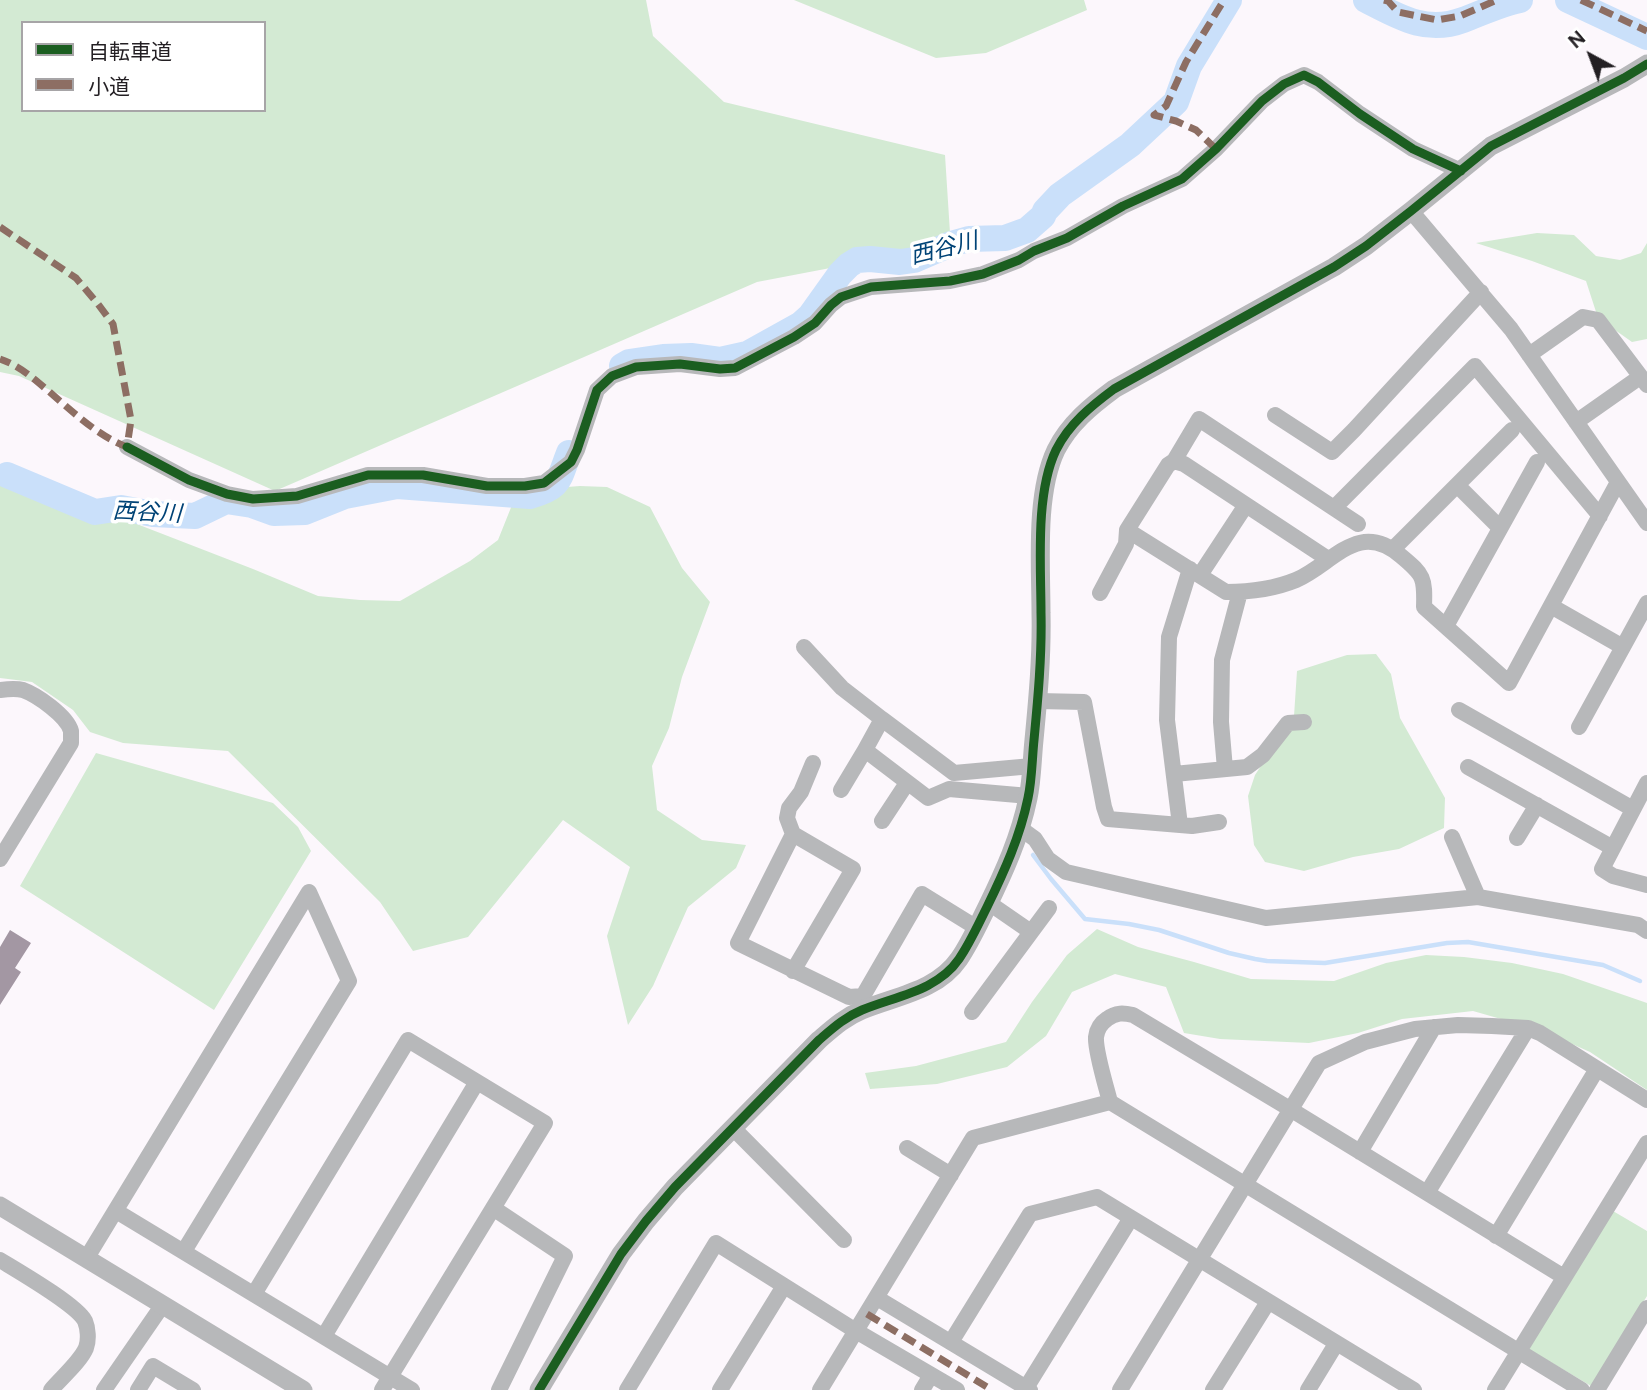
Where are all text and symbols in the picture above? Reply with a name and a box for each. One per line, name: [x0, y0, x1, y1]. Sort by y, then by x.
legend: [21, 21, 266, 112]
north arrow: [1556, 21, 1626, 91]
text: N: [1564, 26, 1590, 53]
text: 自転車道: [88, 39, 172, 64]
text: 小道: [88, 74, 130, 99]
water label: 西谷川: [907, 227, 981, 271]
water label: 西谷川: [112, 497, 182, 529]

